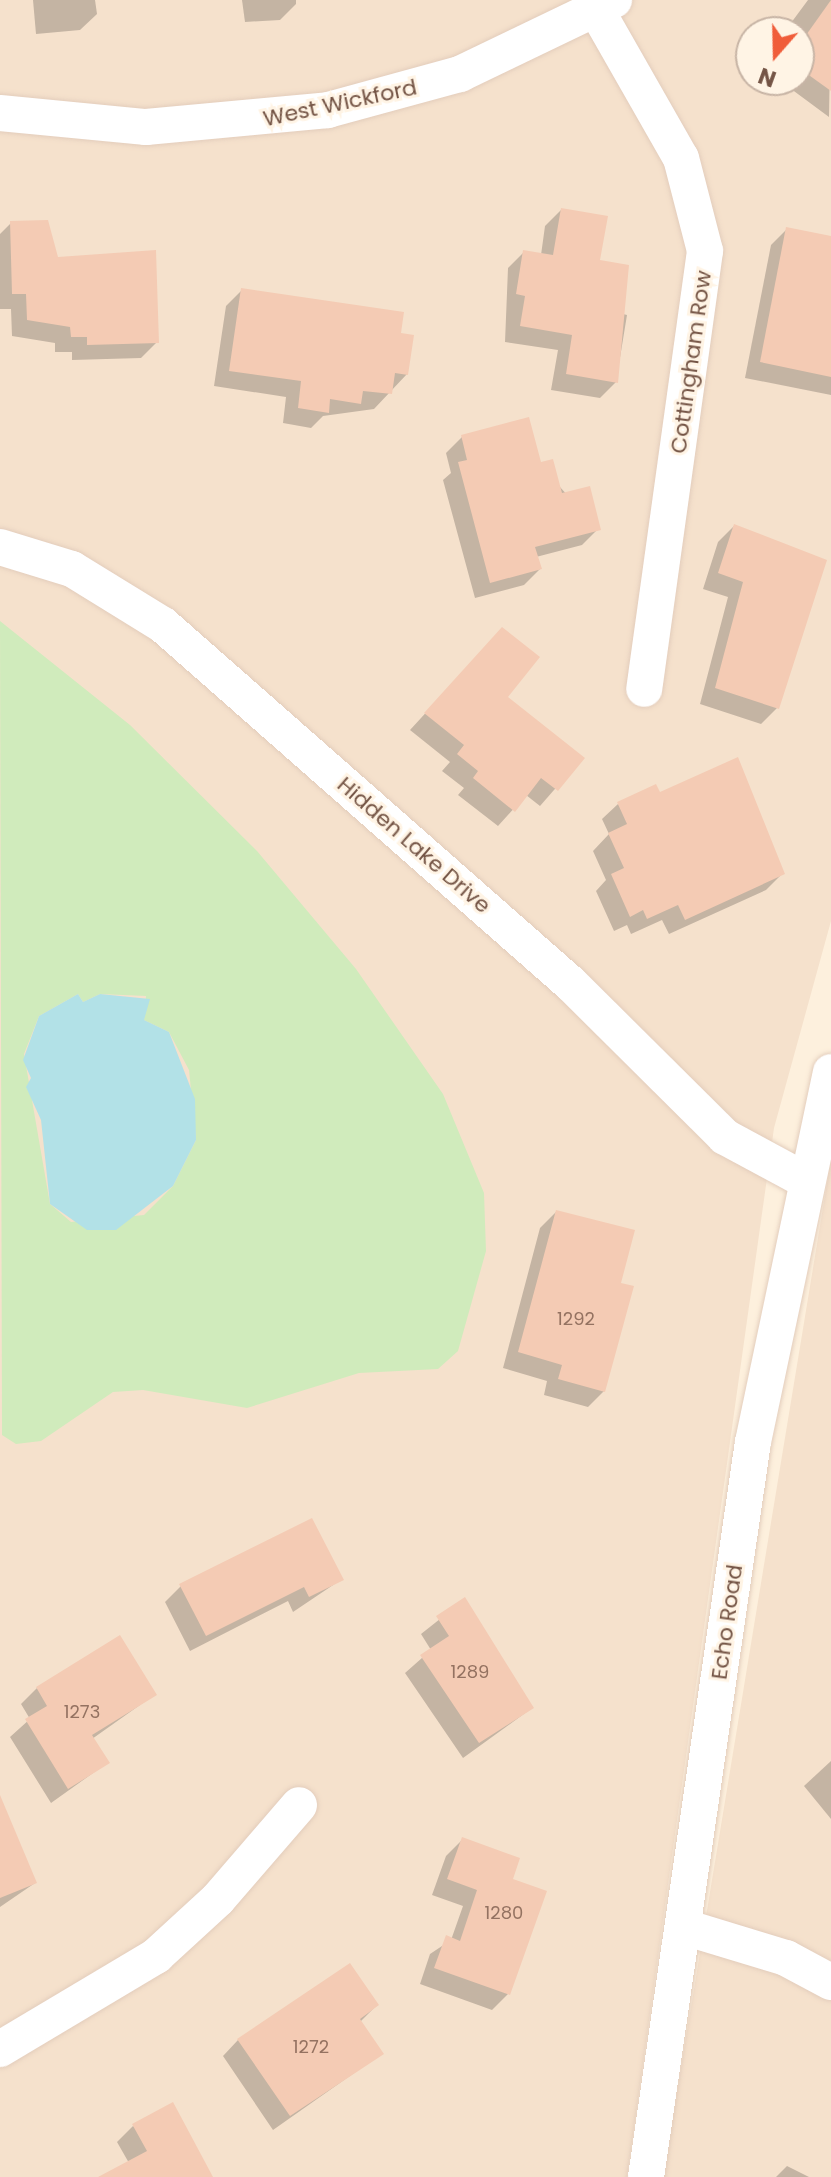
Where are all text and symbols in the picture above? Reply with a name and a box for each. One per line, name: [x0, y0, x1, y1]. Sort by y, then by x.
north arrow: [735, 16, 815, 96]
text: N: [754, 60, 780, 95]
street label: West Wickford: [261, 74, 419, 132]
street label: Cottingham Row: [665, 269, 717, 455]
street label: Hidden Lake Drive: [332, 771, 496, 919]
house number: 1292: [557, 1308, 595, 1330]
street label: Echo Road: [706, 1563, 748, 1681]
house number: 1289: [451, 1661, 489, 1683]
house number: 1273: [64, 1701, 100, 1723]
house number: 1280: [485, 1902, 523, 1924]
house number: 1272: [293, 2036, 329, 2058]

